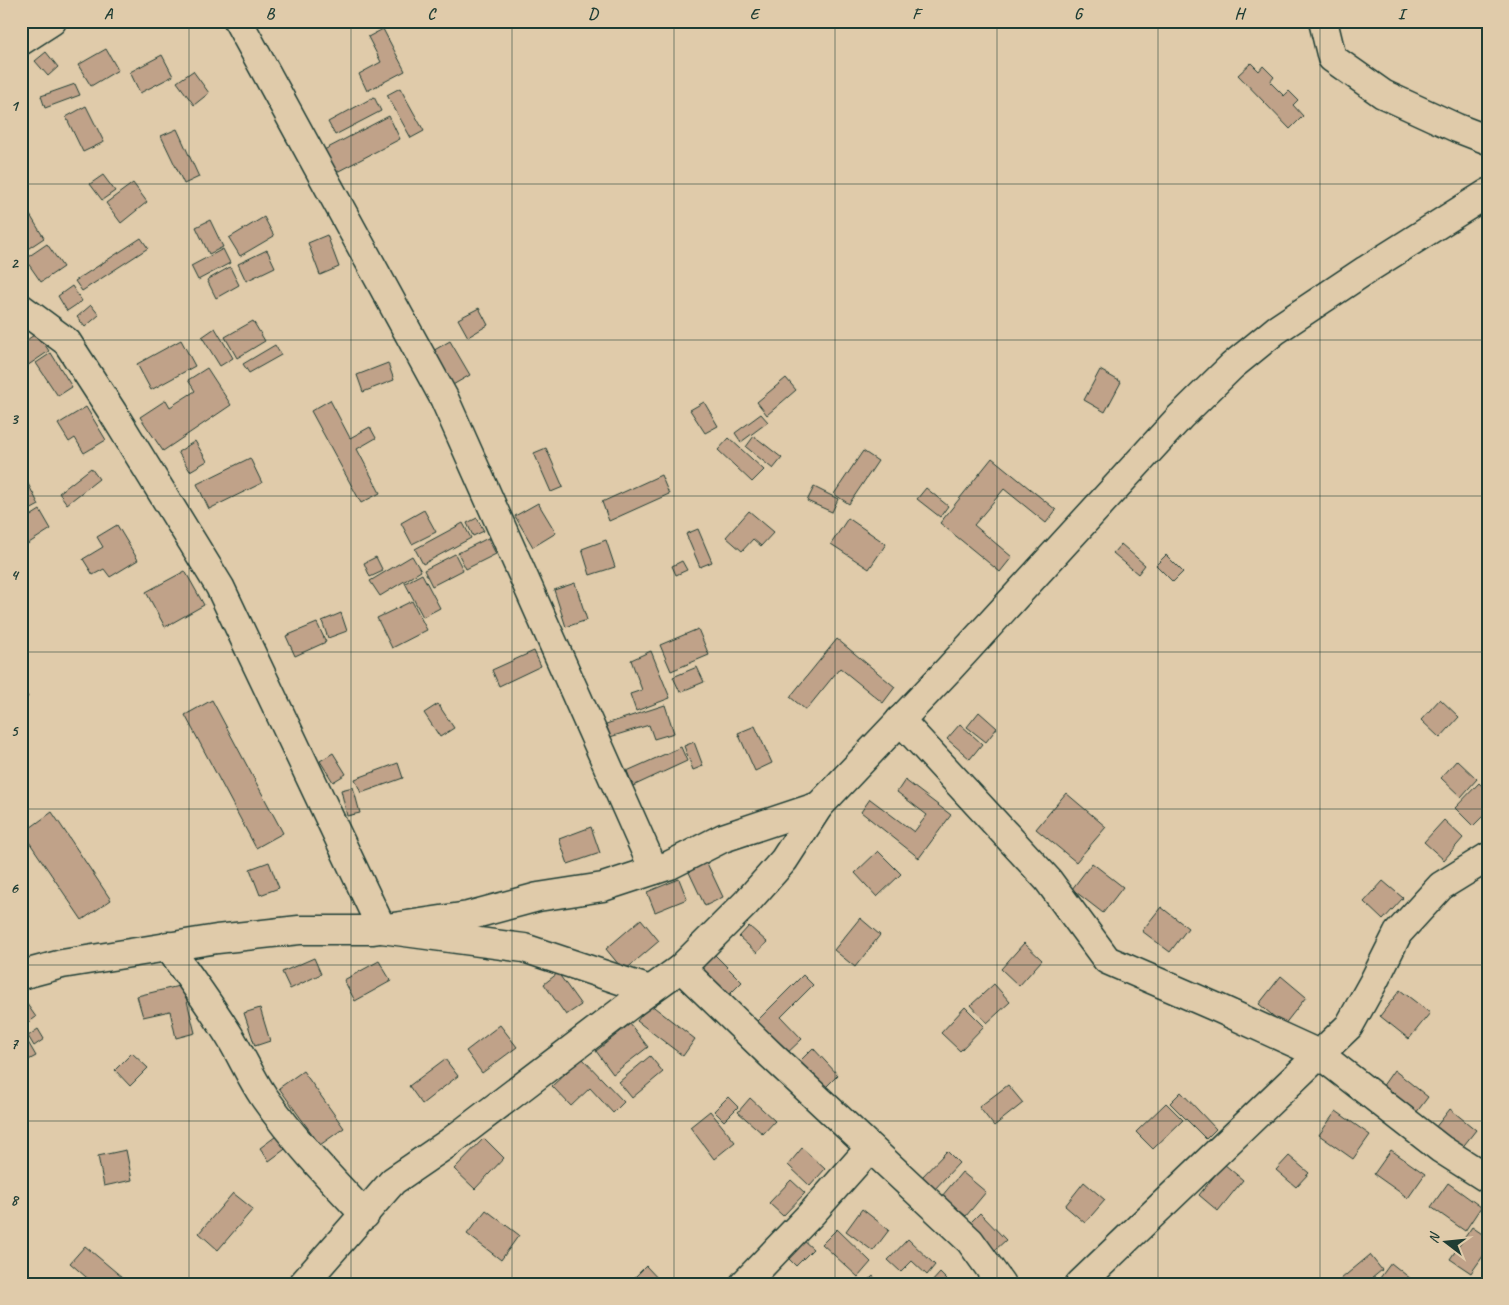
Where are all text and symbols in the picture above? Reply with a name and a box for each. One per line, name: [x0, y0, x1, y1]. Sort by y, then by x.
text: A: [104, 4, 114, 24]
text: B: [266, 4, 276, 24]
text: C: [427, 4, 437, 24]
text: D: [588, 4, 599, 24]
text: E: [750, 4, 761, 24]
text: F: [912, 4, 923, 24]
text: G: [1074, 4, 1084, 24]
text: H: [1234, 4, 1246, 24]
text: I: [1398, 4, 1408, 24]
text: 1: [10, 96, 19, 116]
text: 2: [10, 253, 19, 273]
text: 3: [10, 409, 19, 429]
text: 4: [10, 565, 19, 585]
text: 5: [11, 721, 20, 741]
text: 6: [10, 878, 19, 898]
text: 7: [10, 1034, 19, 1054]
text: 8: [10, 1190, 19, 1210]
north arrow: [1422, 1218, 1472, 1268]
text: N: [1425, 1230, 1444, 1245]

